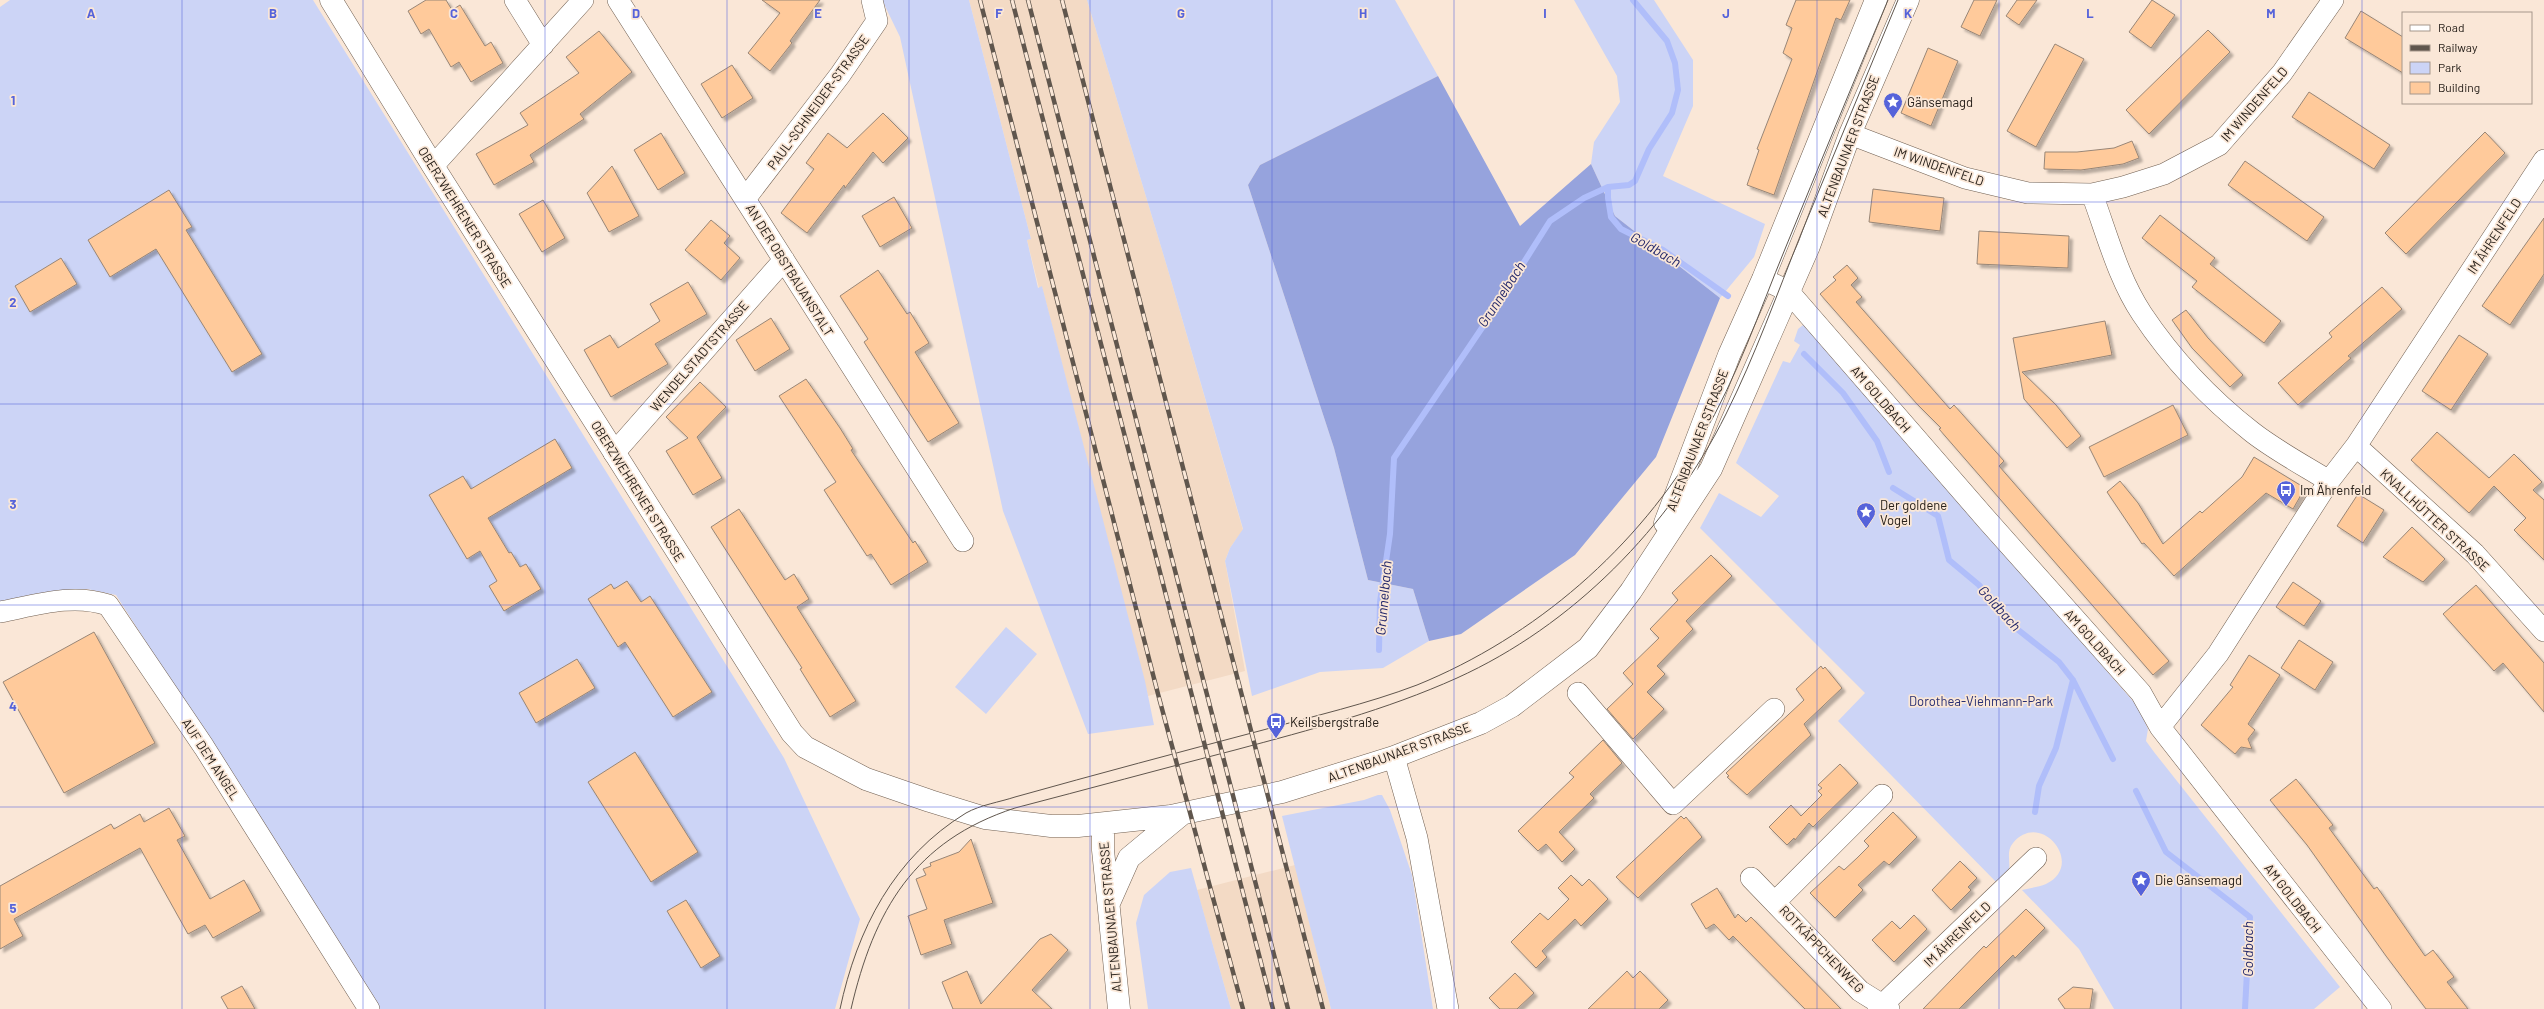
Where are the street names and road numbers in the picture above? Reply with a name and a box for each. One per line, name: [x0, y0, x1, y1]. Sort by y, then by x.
street label: PAUL-SCHNEIDER-STRASSE: [764, 31, 872, 172]
street label: IM WINDENFELD: [2217, 63, 2291, 145]
street label: ALTENBAUNAER STRASSE: [1814, 73, 1883, 219]
street label: IM WINDENFELD: [1892, 143, 1986, 189]
street label: OBERZWEHRENER STRASSE: [415, 144, 515, 291]
street label: IM ÄHRENFELD: [2464, 195, 2524, 277]
street label: AN DER OBSTBAUANSTALT: [743, 201, 837, 339]
street label: WENDELSTADTSTRASSE: [646, 297, 752, 415]
street label: AM GOLDBACH: [1848, 362, 1914, 436]
street label: ALTENBAUNAER STRASSE: [1663, 367, 1732, 513]
street label: OBERZWEHRENER STRASSE: [588, 418, 688, 565]
street label: KNALLHÜTTER STRASSE: [2377, 465, 2493, 575]
street label: AM GOLDBACH: [2061, 606, 2129, 678]
street label: AUF DEM ANGEL: [179, 715, 243, 803]
street label: ALTENBAUNAER STRASSE: [1325, 719, 1473, 785]
street label: ALTENBAUNAER STRASSE: [1095, 841, 1125, 993]
street label: AM GOLDBACH: [2261, 860, 2325, 936]
street label: IM ÄHRENFELD: [1920, 898, 1994, 970]
street label: ROTKÄPPCHENWEG: [1776, 902, 1868, 996]

